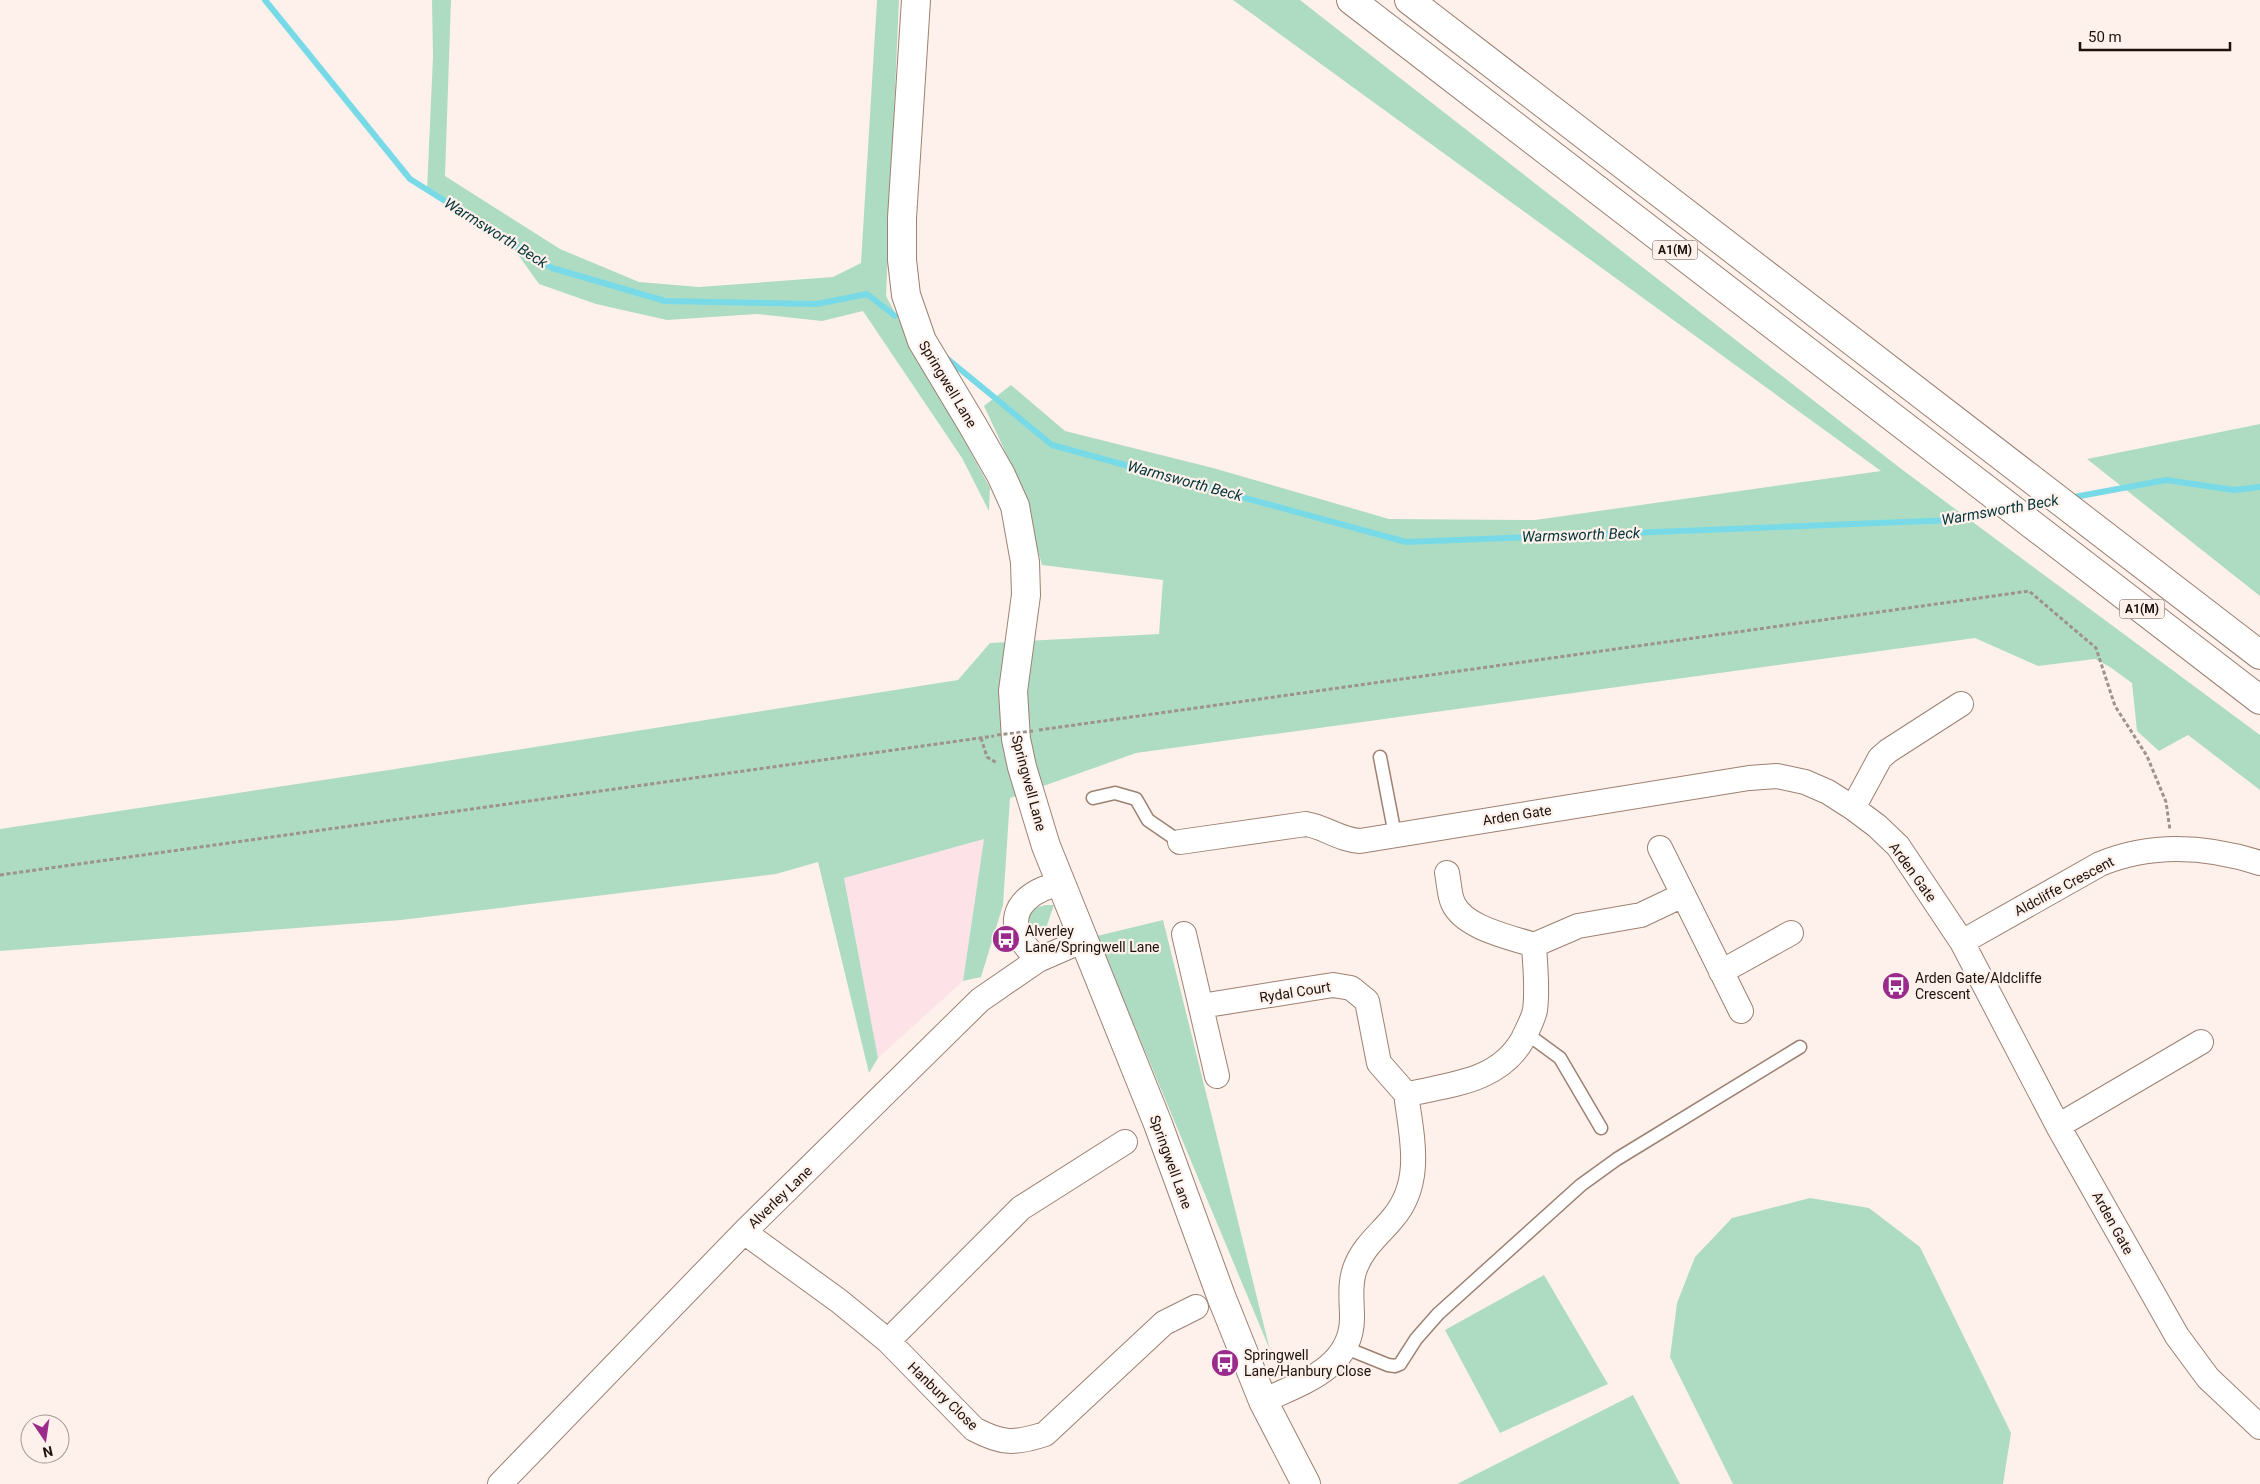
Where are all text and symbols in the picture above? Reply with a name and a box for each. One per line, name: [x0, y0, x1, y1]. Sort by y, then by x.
scale bar: [2080, 20, 2230, 52]
text: 50 m: [2088, 28, 2122, 46]
water label: Warmsworth Beck: [441, 194, 552, 272]
road number: A1(M): [1652, 240, 1698, 260]
street label: Springwell Lane: [916, 338, 980, 430]
water label: Warmsworth Beck: [1125, 457, 1245, 505]
water label: Warmsworth Beck: [1940, 491, 2061, 529]
water label: Warmsworth Beck: [1521, 524, 1641, 546]
road number: A1(M): [2120, 600, 2164, 618]
street label: Springwell Lane: [1009, 733, 1049, 833]
street label: Arden Gate: [1481, 802, 1553, 828]
street label: Arden Gate: [1886, 839, 1940, 905]
street label: Aldcliffe Crescent: [2011, 853, 2117, 919]
place label: Alverley Lane/Springwell Lane: [1025, 923, 1160, 955]
bus stop icon: Alverley Lane/Springwell Lane: [991, 924, 1021, 954]
place label: Arden Gate/Aldcliffe Crescent: [1915, 970, 2042, 1002]
bus stop icon: Arden Gate/Aldcliffe Crescent: [1881, 971, 1911, 1001]
street label: Rydal Court: [1258, 978, 1332, 1006]
street label: Springwell Lane: [1147, 1113, 1195, 1211]
street label: Alverley Lane: [745, 1163, 815, 1231]
street label: Arden Gate: [2089, 1189, 2137, 1257]
place label: Springwell Lane/Hanbury Close: [1244, 1347, 1371, 1379]
bus stop icon: Springwell Lane/Hanbury Close: [1210, 1348, 1240, 1378]
street label: Hanbury Close: [905, 1359, 981, 1433]
north arrow: [20, 1414, 70, 1464]
text: N: [41, 1443, 55, 1461]

